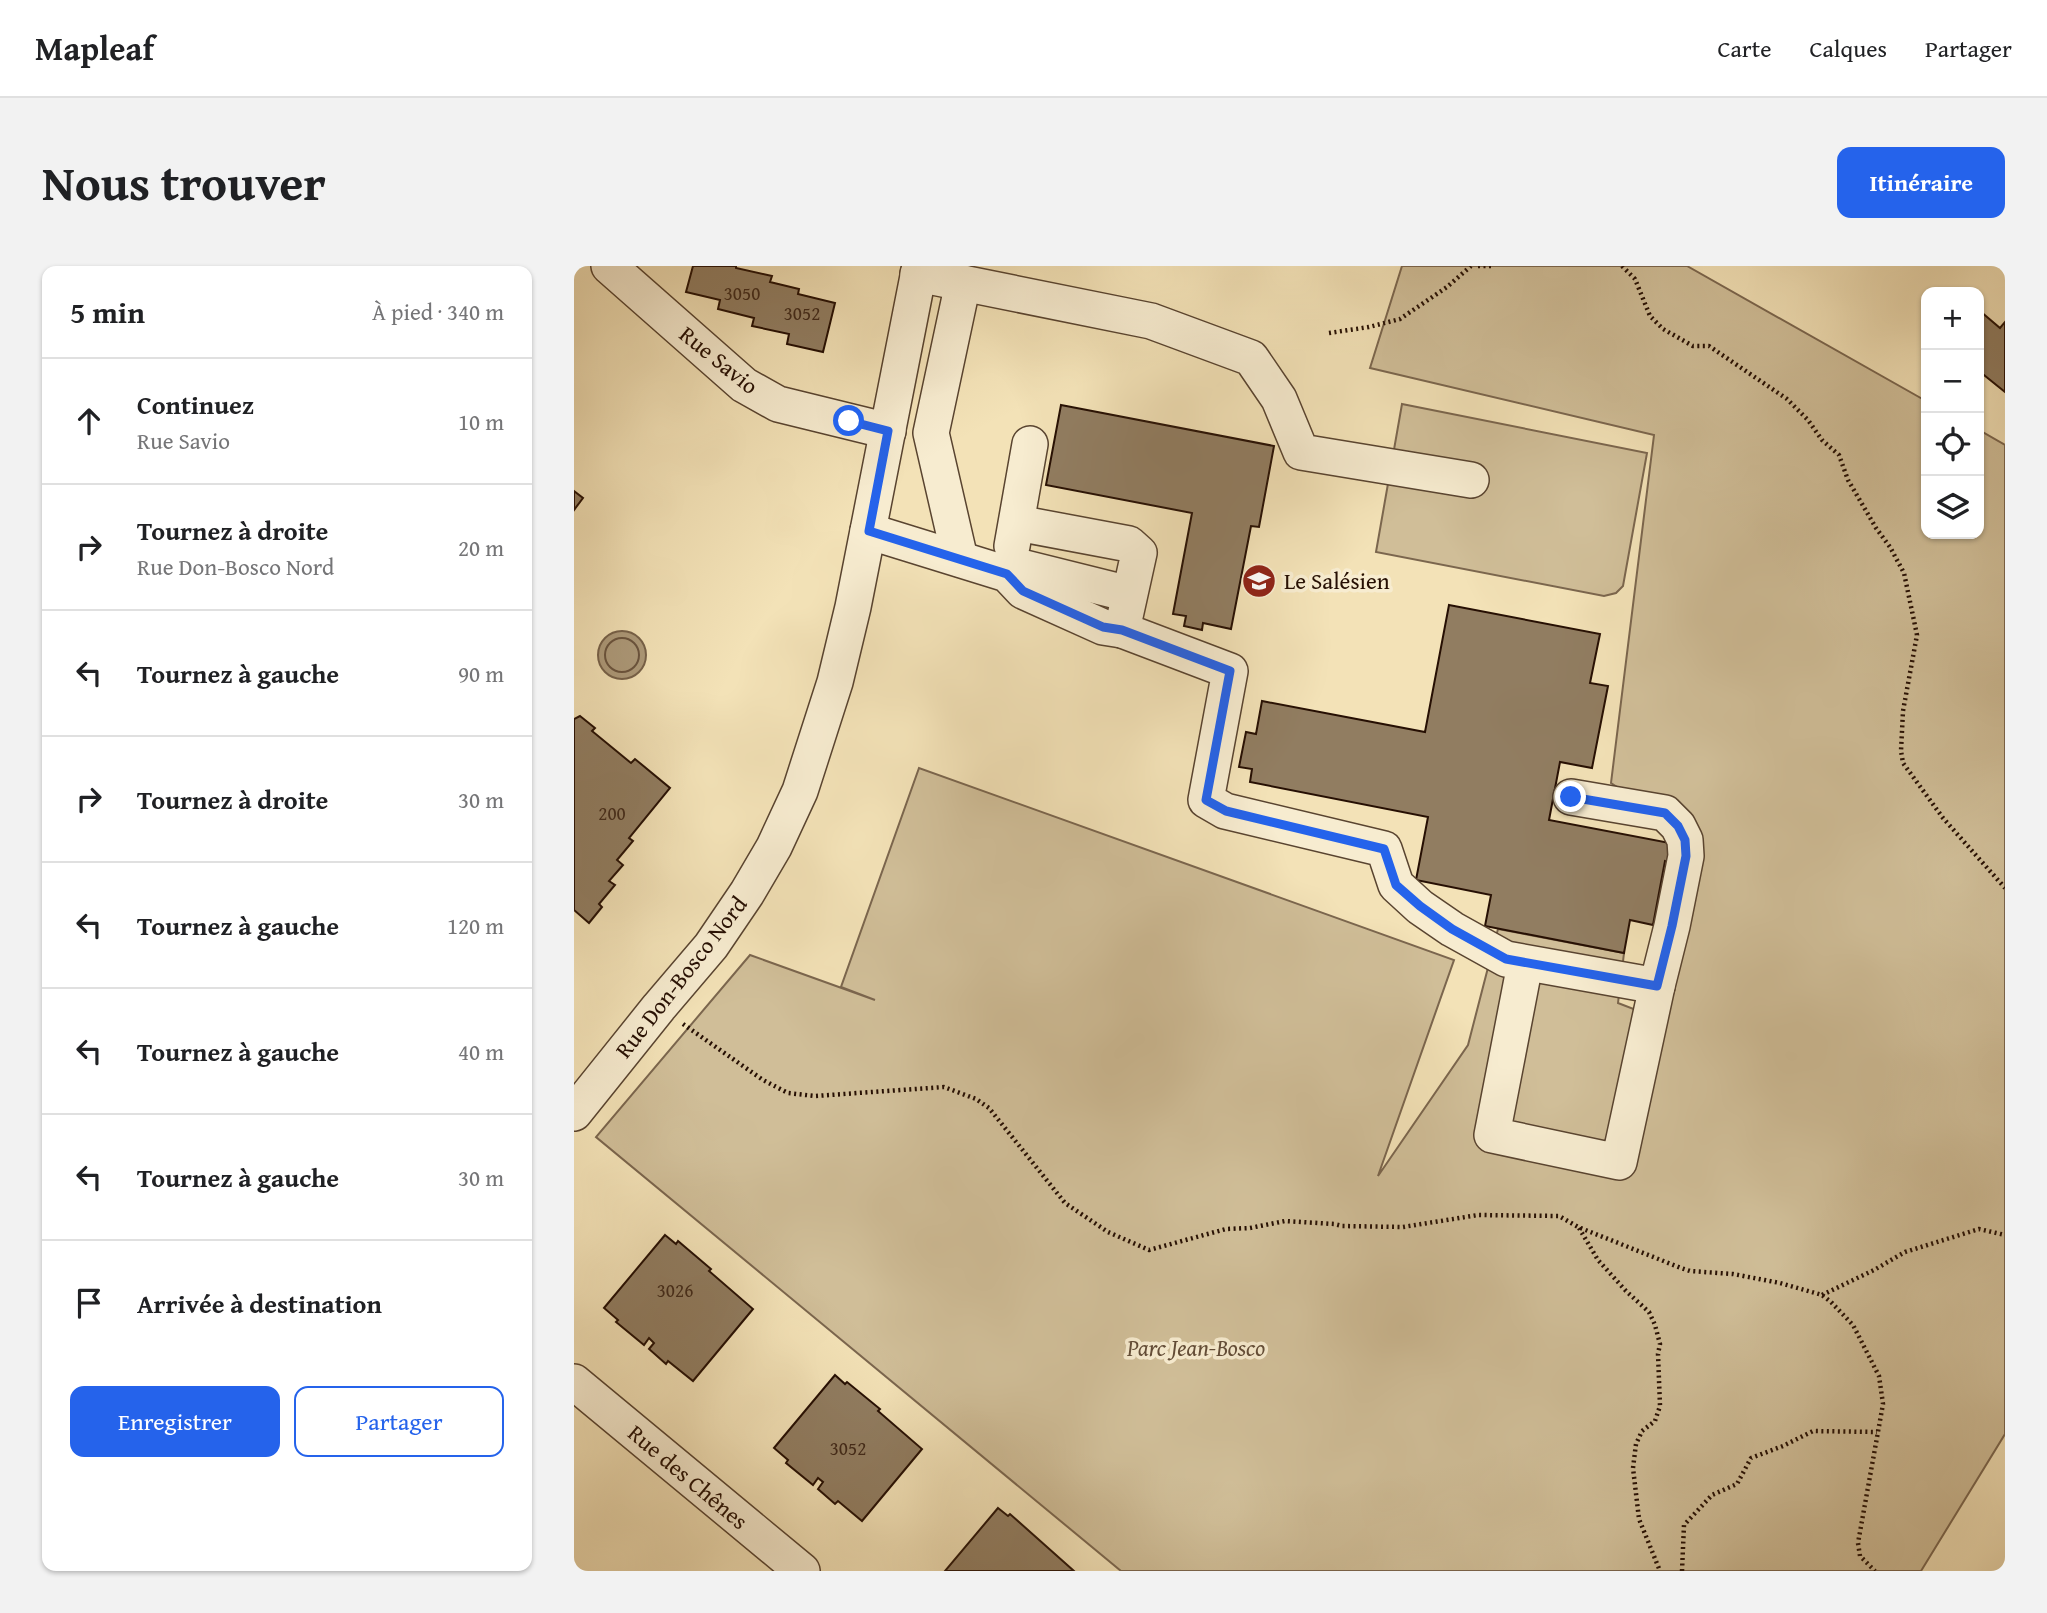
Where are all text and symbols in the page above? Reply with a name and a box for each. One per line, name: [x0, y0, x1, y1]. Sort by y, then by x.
text: Mapleaf: [35, 24, 154, 72]
text: Carte: [1717, 31, 1771, 66]
text: Calques: [1809, 31, 1887, 66]
text: Partager: [1925, 31, 2012, 66]
text: Nous trouver: [42, 146, 326, 218]
button: Itinéraire: [1837, 147, 2005, 218]
house number: 3050: [724, 279, 760, 307]
map controls: [1921, 287, 1984, 539]
button: +: [1921, 287, 1984, 350]
text: 5 min: [70, 290, 145, 334]
text: À pied · 340 m: [372, 295, 504, 328]
house number: 3052: [784, 299, 820, 327]
street label: Rue Savio: [673, 318, 766, 402]
button: −: [1921, 350, 1984, 413]
text: Continuez: [137, 385, 254, 424]
icon: ahead: [70, 402, 108, 440]
text: 10 m: [458, 405, 504, 438]
route start: [833, 405, 864, 436]
button: locate: [1921, 413, 1984, 476]
text: Rue Savio: [137, 424, 230, 457]
button: layers: [1921, 476, 1984, 539]
text: Tournez à droite: [137, 511, 328, 550]
icon: right: [70, 528, 108, 566]
text: 20 m: [458, 531, 504, 564]
text: Rue Don-Bosco Nord: [137, 550, 334, 583]
school or university icon: Le Salésien: [1240, 562, 1278, 600]
place label: Le Salésien: [1284, 564, 1390, 597]
icon: left: [70, 654, 108, 692]
text: Tournez à gauche: [137, 654, 339, 693]
text: 90 m: [458, 657, 504, 690]
icon: right: [70, 780, 108, 818]
text: Tournez à droite: [137, 780, 328, 819]
route end: [1555, 781, 1586, 812]
text: 30 m: [458, 783, 504, 816]
house number: 200: [598, 799, 626, 827]
street label: Rue Don-Bosco Nord: [607, 888, 755, 1065]
icon: left: [70, 906, 108, 944]
text: Tournez à gauche: [137, 906, 339, 945]
text: 120 m: [447, 909, 504, 942]
icon: left: [70, 1032, 108, 1070]
text: Tournez à gauche: [137, 1032, 339, 1071]
text: 40 m: [458, 1035, 504, 1068]
icon: left: [70, 1158, 108, 1196]
text: Tournez à gauche: [137, 1158, 339, 1197]
text: 30 m: [458, 1161, 504, 1194]
house number: 3026: [657, 1276, 693, 1304]
icon: arrive: [70, 1284, 108, 1322]
text: Arrivée à destination: [137, 1284, 382, 1323]
park label: Parc Jean-Bosco: [1126, 1331, 1265, 1364]
button: Enregistrer: [70, 1386, 280, 1457]
button: Partager: [294, 1386, 504, 1457]
street label: Rue des Chênes: [621, 1416, 756, 1537]
house number: 3052: [830, 1434, 866, 1462]

